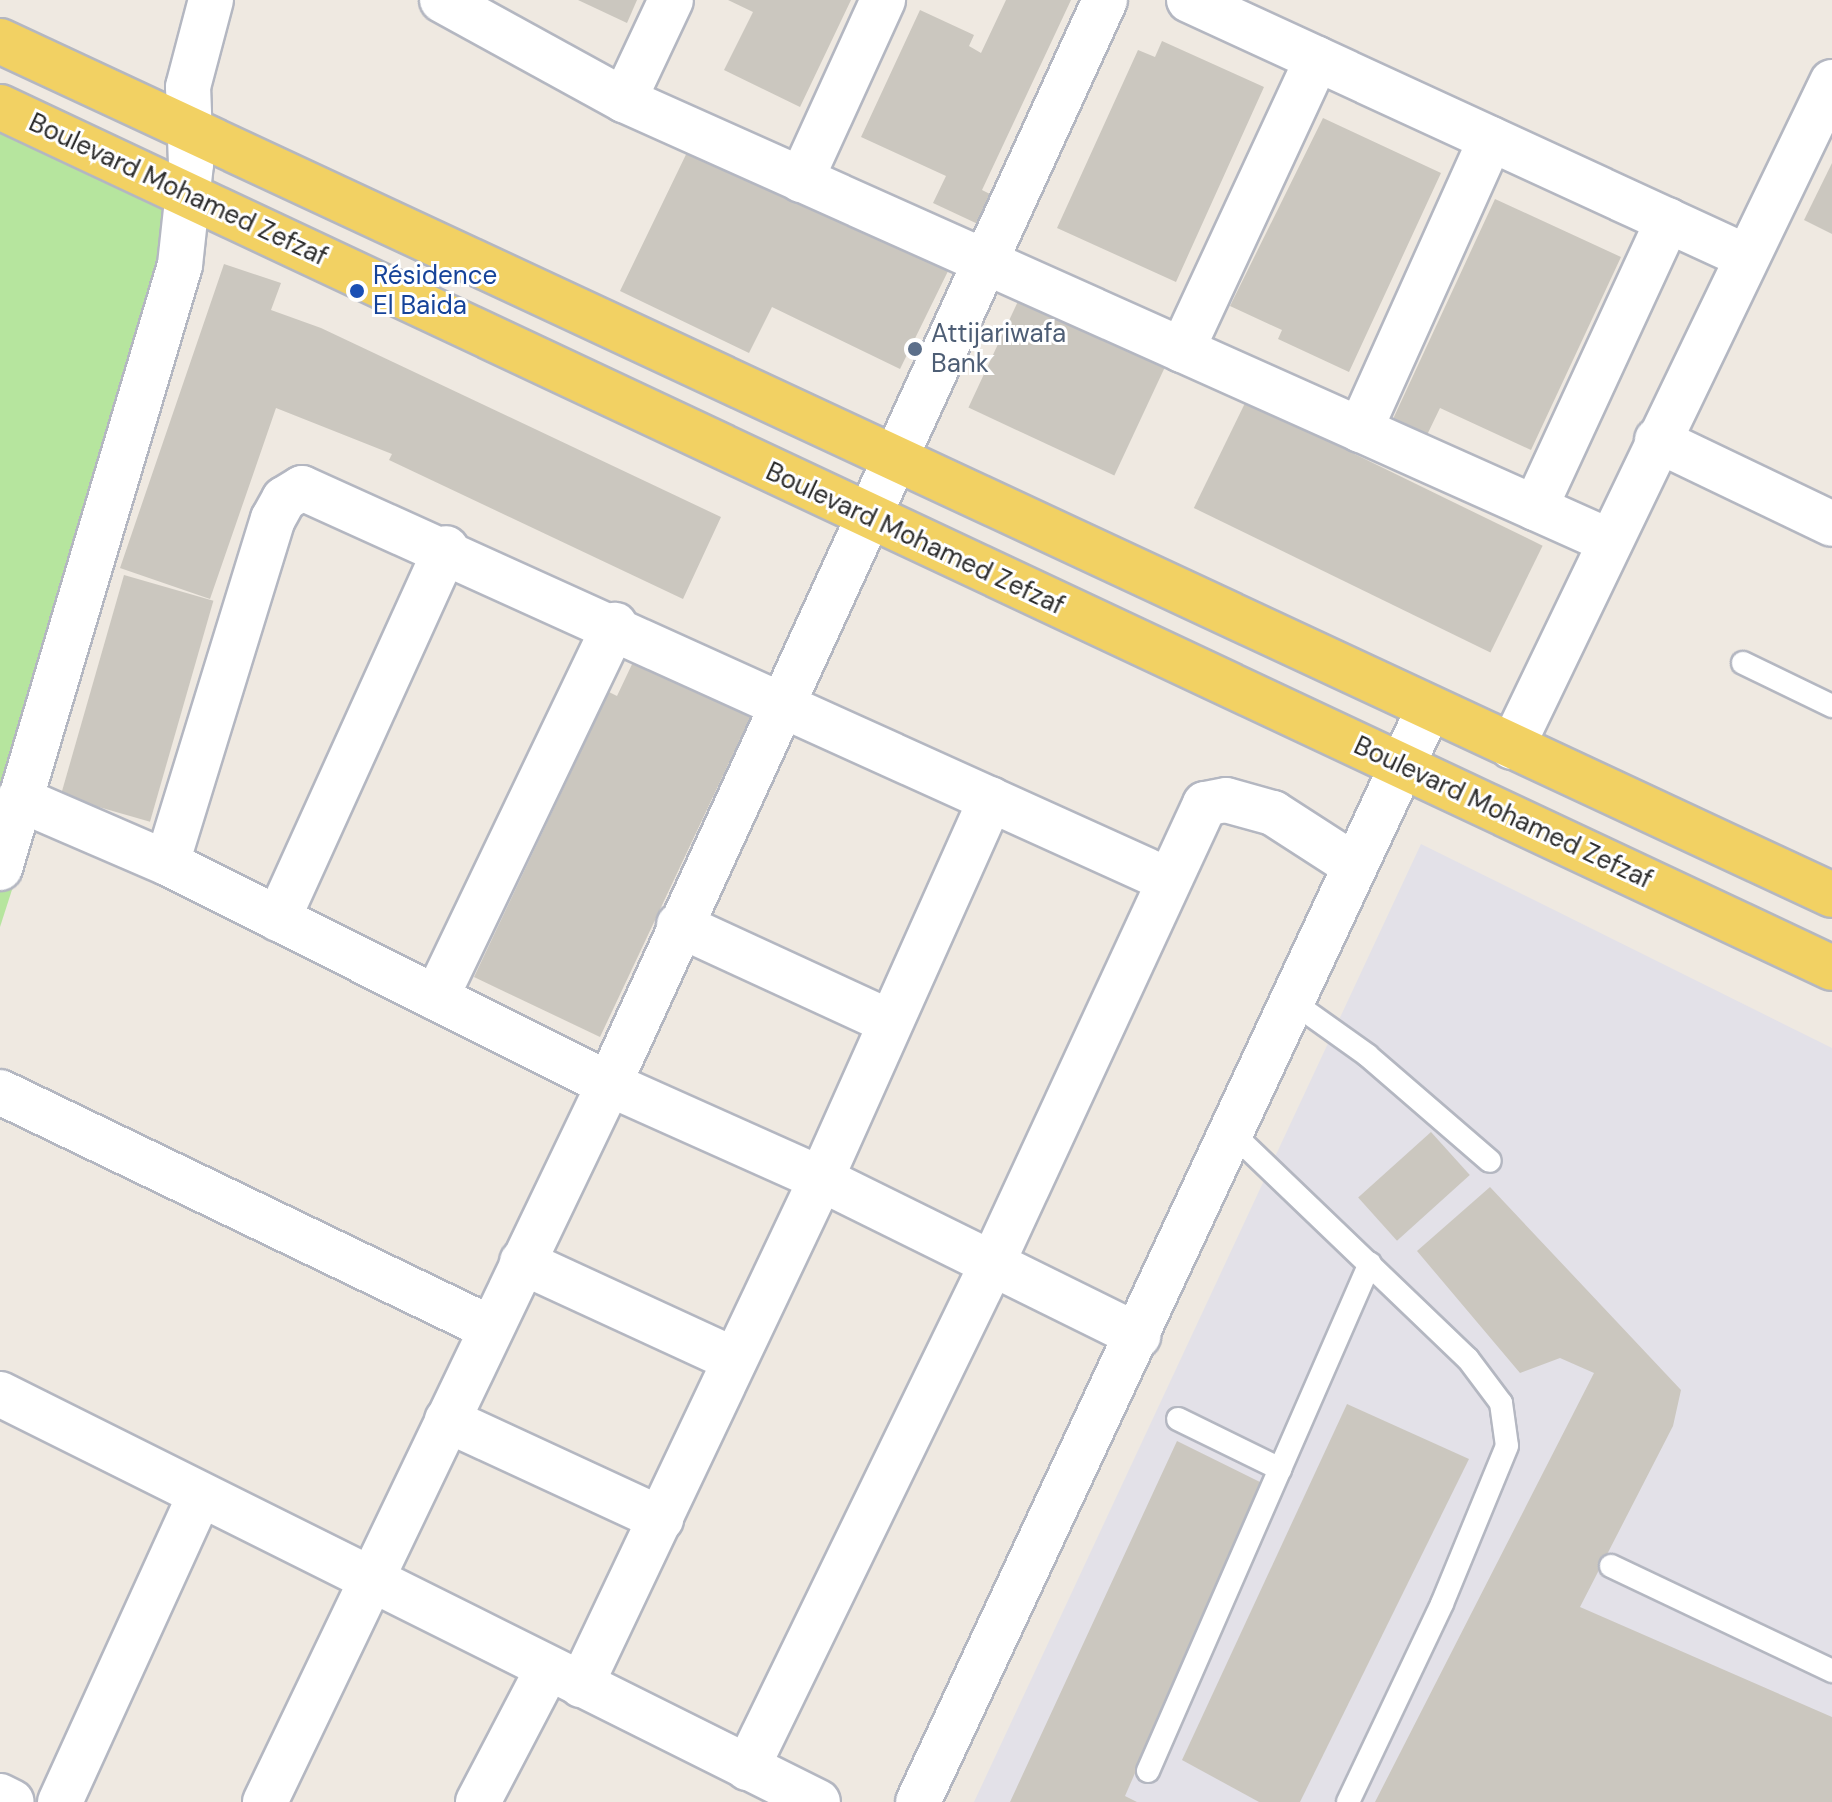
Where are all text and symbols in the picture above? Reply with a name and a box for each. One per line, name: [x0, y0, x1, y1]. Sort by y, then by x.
street label: Boulevard Mohamed Zefzaf: [24, 107, 332, 273]
place label: Résidence El Baida: [373, 260, 497, 322]
marker: Résidence El Baida: [348, 282, 366, 300]
place label: Attijariwafa Bank: [931, 318, 1066, 380]
marker: Attijariwafa Bank: [906, 340, 924, 358]
street label: Boulevard Mohamed Zefzaf: [761, 456, 1069, 622]
street label: Boulevard Mohamed Zefzaf: [1349, 730, 1657, 896]

